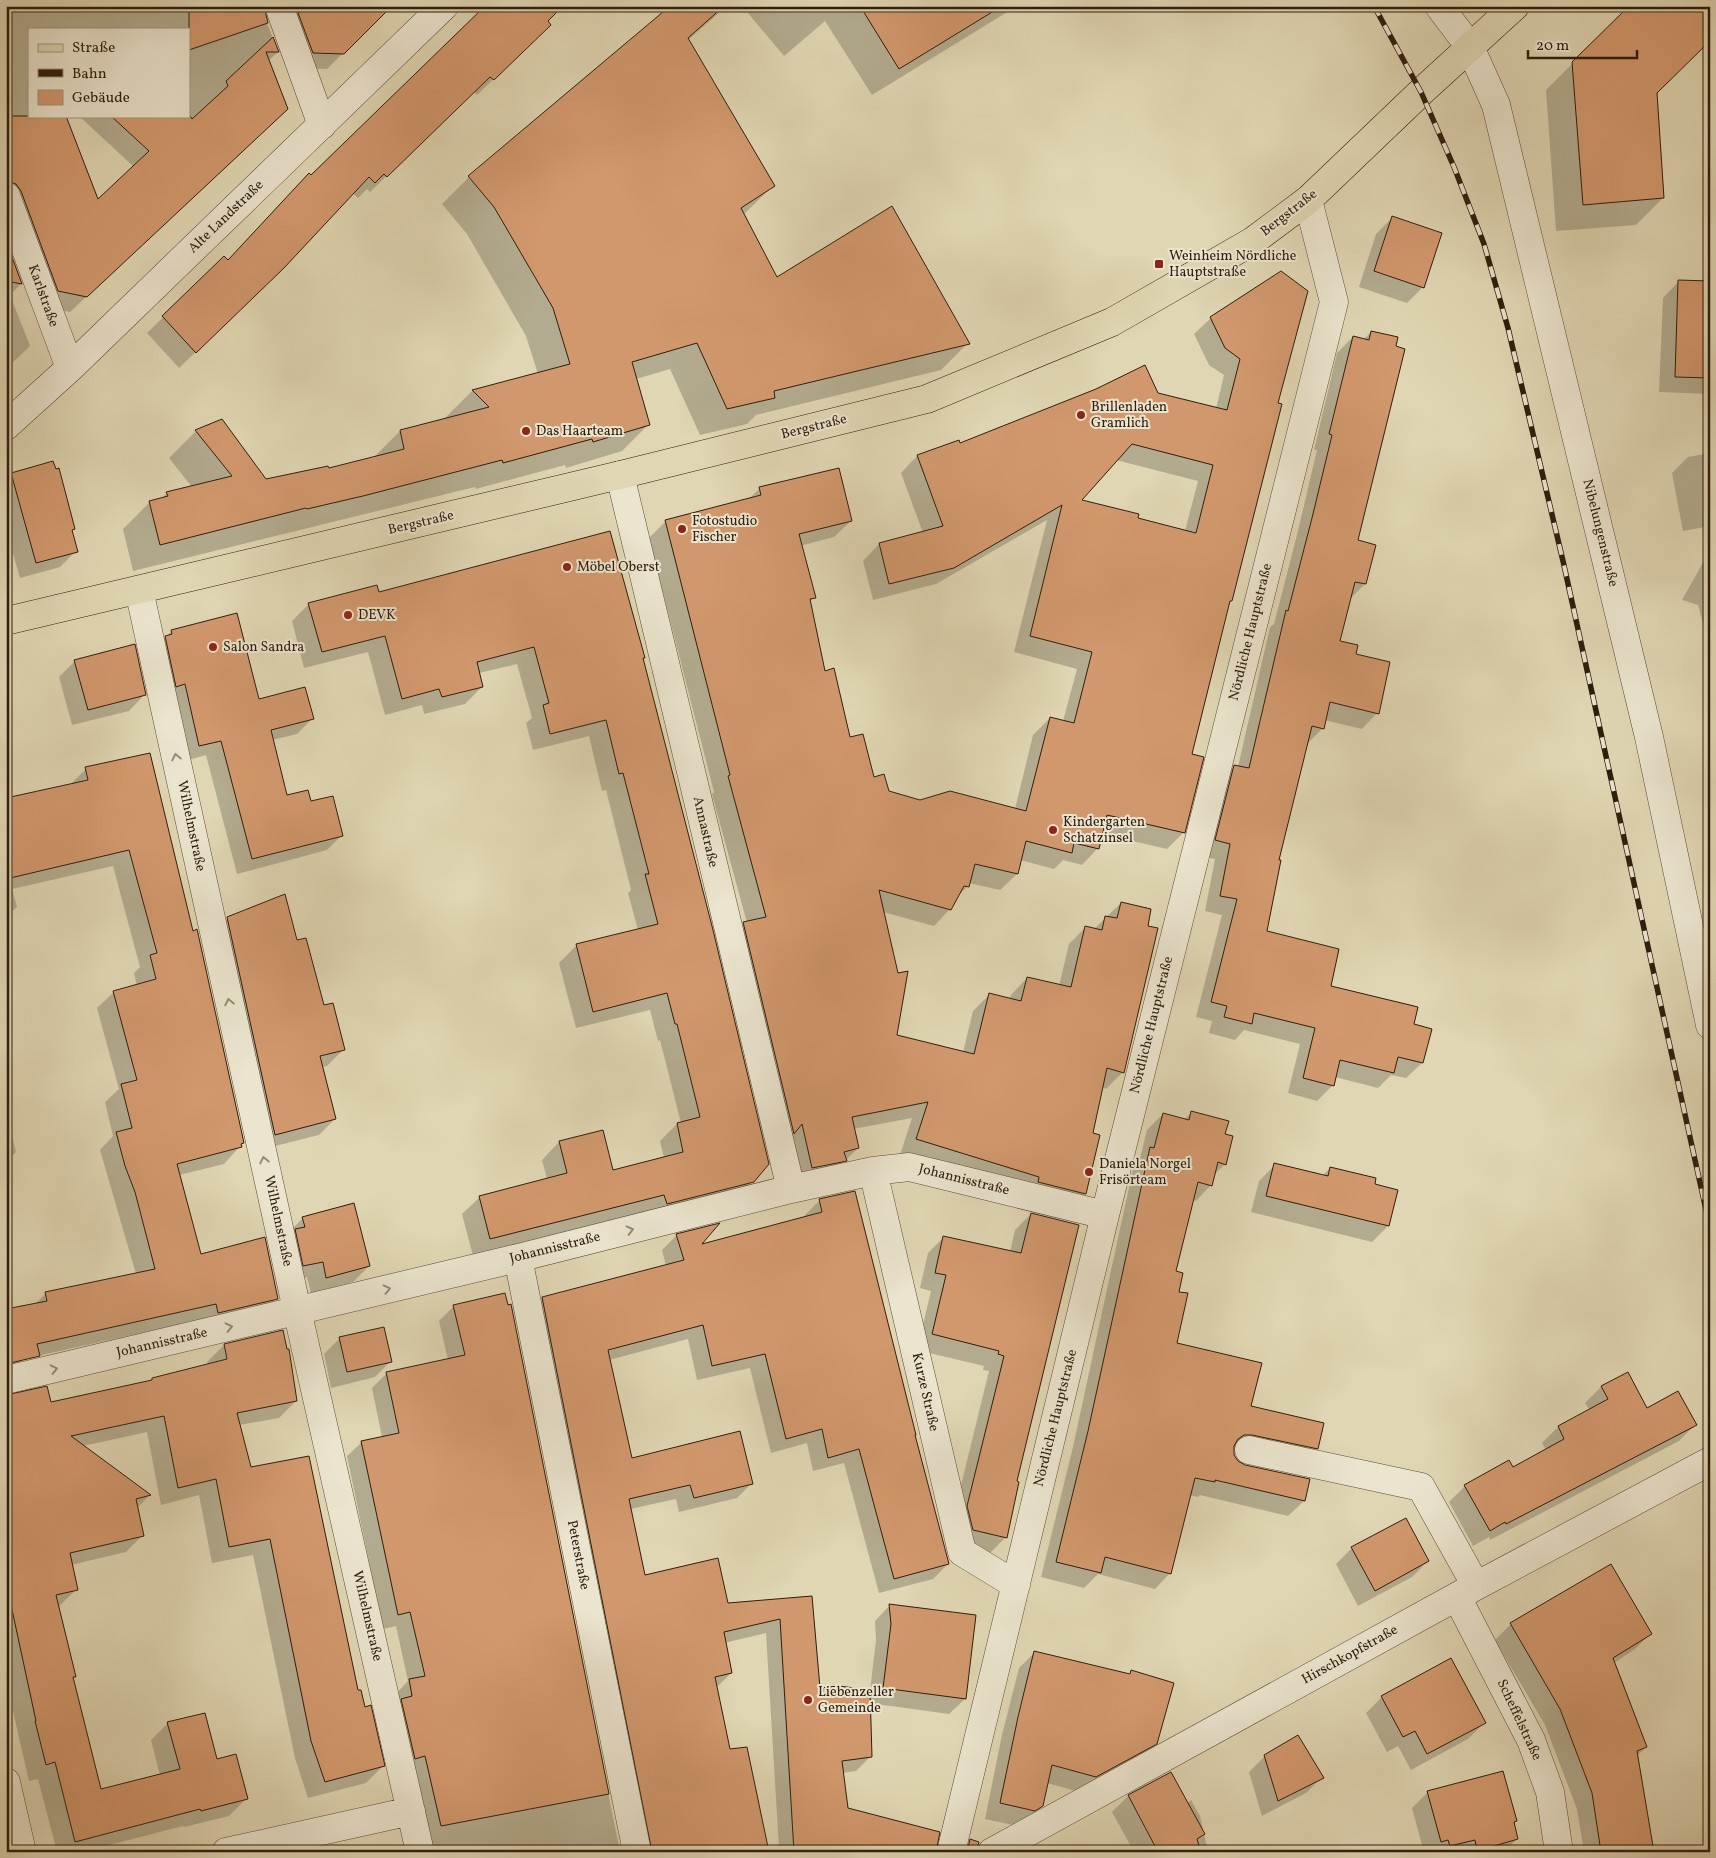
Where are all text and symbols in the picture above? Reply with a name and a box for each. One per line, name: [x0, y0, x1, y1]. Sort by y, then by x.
legend: [28, 28, 190, 118]
scale bar: [1528, 28, 1637, 60]
text: 20 m: [1536, 36, 1569, 57]
text: Straße: [72, 38, 115, 59]
text: Bahn: [72, 64, 107, 85]
text: Gebäude: [72, 88, 130, 109]
street label: Alte Landstraße: [184, 176, 268, 258]
street label: Bergstraße: [1257, 185, 1322, 241]
place label: Weinheim Nördliche Hauptstraße: [1169, 247, 1297, 282]
marker: Weinheim Nördliche Hauptstraße: [1153, 258, 1165, 270]
street label: Karlstraße: [23, 262, 63, 330]
place label: Brillenladen Gramlich: [1091, 398, 1167, 433]
marker: Brillenladen Gramlich: [1075, 409, 1087, 421]
street label: Bergstraße: [779, 410, 849, 444]
place label: Das Haarteam: [536, 422, 623, 441]
marker: Das Haarteam: [520, 425, 532, 437]
street label: Nibelungenstraße: [1577, 477, 1623, 589]
street label: Bergstraße: [386, 506, 456, 540]
place label: Fotostudio Fischer: [692, 512, 757, 547]
marker: Fotostudio Fischer: [676, 523, 688, 535]
place label: Möbel Oberst: [577, 558, 660, 577]
marker: Möbel Oberst: [561, 561, 573, 573]
street label: Nördliche Hauptstraße: [1225, 561, 1277, 703]
place label: DEVK: [358, 606, 396, 625]
marker: DEVK: [342, 609, 354, 621]
place label: Salon Sandra: [223, 638, 304, 657]
marker: Salon Sandra: [207, 641, 219, 653]
one-way arrow: [171, 753, 181, 762]
street label: Wilhelmstraße: [172, 779, 210, 873]
street label: Annastraße: [688, 795, 722, 870]
place label: Kindergarten Schatzinsel: [1063, 813, 1145, 848]
marker: Kindergarten Schatzinsel: [1047, 824, 1059, 836]
street label: Nördliche Hauptstraße: [1126, 954, 1178, 1096]
one-way arrow: [224, 997, 235, 1006]
place label: Daniela Norgel Frisörteam: [1099, 1155, 1191, 1190]
one-way arrow: [259, 1156, 270, 1165]
street label: Johannisstraße: [917, 1160, 1012, 1201]
marker: Daniela Norgel Frisörteam: [1083, 1166, 1095, 1178]
street label: Wilhelmstraße: [259, 1174, 297, 1268]
one-way arrow: [625, 1225, 634, 1236]
street label: Johannisstraße: [508, 1227, 603, 1268]
one-way arrow: [382, 1284, 391, 1295]
one-way arrow: [224, 1322, 233, 1333]
street label: Johannisstraße: [115, 1323, 210, 1363]
street label: Nördliche Hauptstraße: [1030, 1347, 1082, 1489]
street label: Kurze Straße: [907, 1351, 943, 1434]
one-way arrow: [49, 1364, 58, 1375]
street label: Peterstraße: [562, 1519, 594, 1592]
street label: Wilhelmstraße: [347, 1569, 387, 1663]
street label: Hirschkopfstraße: [1298, 1621, 1402, 1689]
street label: Scheffelstraße: [1492, 1676, 1546, 1764]
place label: Liebenzeller Gemeinde: [818, 1683, 894, 1718]
marker: Liebenzeller Gemeinde: [802, 1694, 814, 1706]

